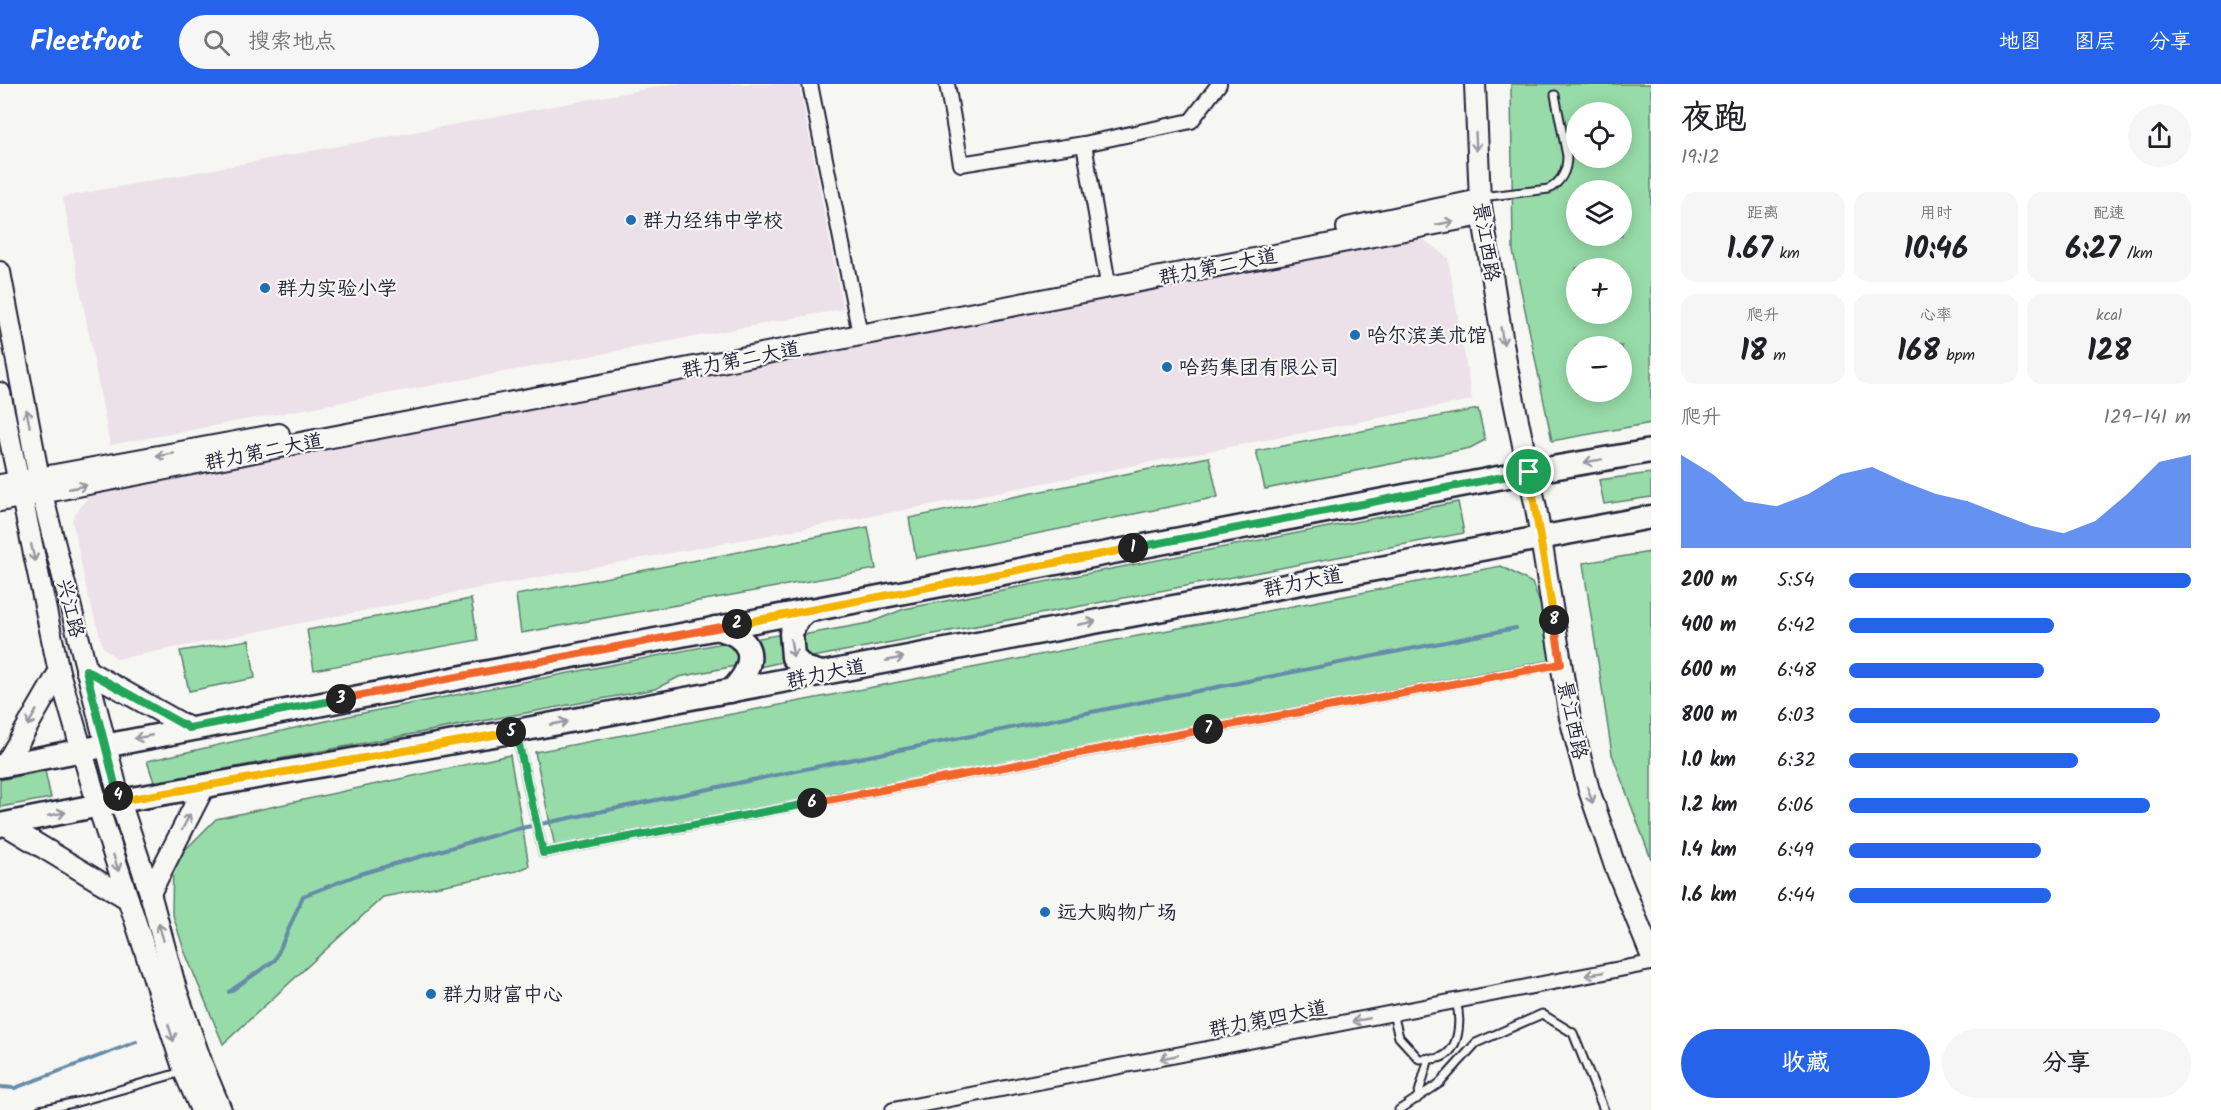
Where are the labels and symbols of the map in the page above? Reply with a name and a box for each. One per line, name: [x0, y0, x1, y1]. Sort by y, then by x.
one-way arrow: [1471, 132, 1482, 152]
street label: 景江西路: [1463, 200, 1507, 285]
place label: 群力经纬中学校: [643, 206, 783, 238]
marker: 群力经纬中学校: [624, 213, 638, 227]
one-way arrow: [1435, 217, 1454, 228]
street label: 群力第二大道: [1156, 241, 1280, 295]
place label: 群力实验小学: [277, 274, 397, 306]
marker: 群力实验小学: [258, 281, 272, 295]
place label: 哈尔滨美术馆: [1367, 321, 1487, 353]
one-way arrow: [1497, 325, 1508, 345]
marker: 哈尔滨美术馆: [1348, 328, 1362, 342]
street label: 群力第二大道: [679, 334, 803, 388]
place label: 哈药集团有限公司: [1179, 353, 1339, 385]
marker: 哈药集团有限公司: [1160, 360, 1174, 374]
one-way arrow: [22, 409, 33, 429]
street label: 群力第二大道: [202, 426, 326, 480]
pin: [1503, 446, 1554, 497]
one-way arrow: [155, 450, 175, 461]
one-way arrow: [1584, 456, 1604, 467]
one-way arrow: [68, 481, 87, 492]
pin: 1: [1118, 533, 1148, 563]
one-way arrow: [28, 543, 39, 562]
street label: 群力大道: [1261, 561, 1346, 607]
street label: 兴江路: [46, 576, 92, 642]
pin: 8: [1539, 605, 1569, 635]
pin: 2: [722, 609, 752, 639]
one-way arrow: [1077, 617, 1096, 628]
one-way arrow: [787, 638, 798, 657]
street label: 群力大道: [784, 652, 869, 698]
one-way arrow: [885, 654, 905, 665]
street label: 景江西路: [1547, 678, 1595, 764]
pin: 3: [326, 684, 356, 714]
one-way arrow: [25, 709, 37, 726]
pin: 7: [1193, 714, 1223, 744]
pin: 5: [496, 717, 526, 747]
one-way arrow: [549, 717, 569, 728]
one-way arrow: [134, 732, 154, 743]
pin: 4: [103, 781, 133, 811]
one-way arrow: [1586, 785, 1597, 804]
pin: 6: [797, 788, 827, 818]
one-way arrow: [47, 808, 67, 819]
one-way arrow: [181, 814, 192, 832]
one-way arrow: [111, 853, 122, 872]
place label: 远大购物广场: [1057, 898, 1177, 930]
marker: 远大购物广场: [1038, 905, 1052, 919]
one-way arrow: [154, 923, 166, 942]
one-way arrow: [1584, 969, 1604, 980]
place label: 群力财富中心: [443, 980, 563, 1012]
marker: 群力财富中心: [424, 987, 438, 1001]
street label: 群力第四大道: [1206, 993, 1330, 1047]
one-way arrow: [1352, 1015, 1371, 1026]
one-way arrow: [167, 1023, 178, 1042]
one-way arrow: [1160, 1052, 1180, 1063]

